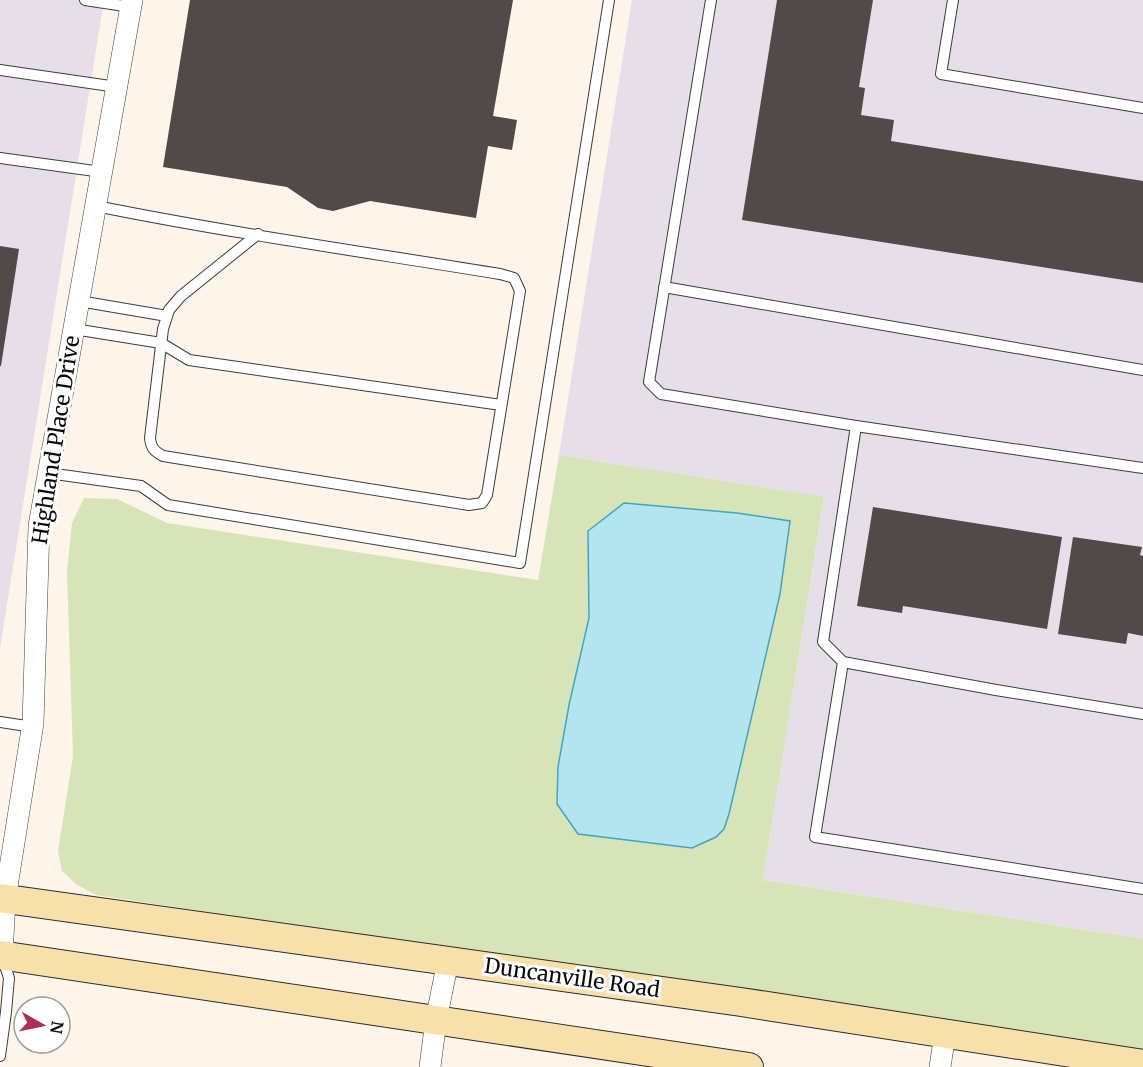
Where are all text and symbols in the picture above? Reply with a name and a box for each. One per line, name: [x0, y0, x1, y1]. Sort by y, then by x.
street label: Highland Place Drive: [26, 334, 85, 546]
street label: Duncanville Road: [483, 952, 662, 1003]
north arrow: [12, 995, 72, 1055]
text: N: [46, 1020, 68, 1036]

